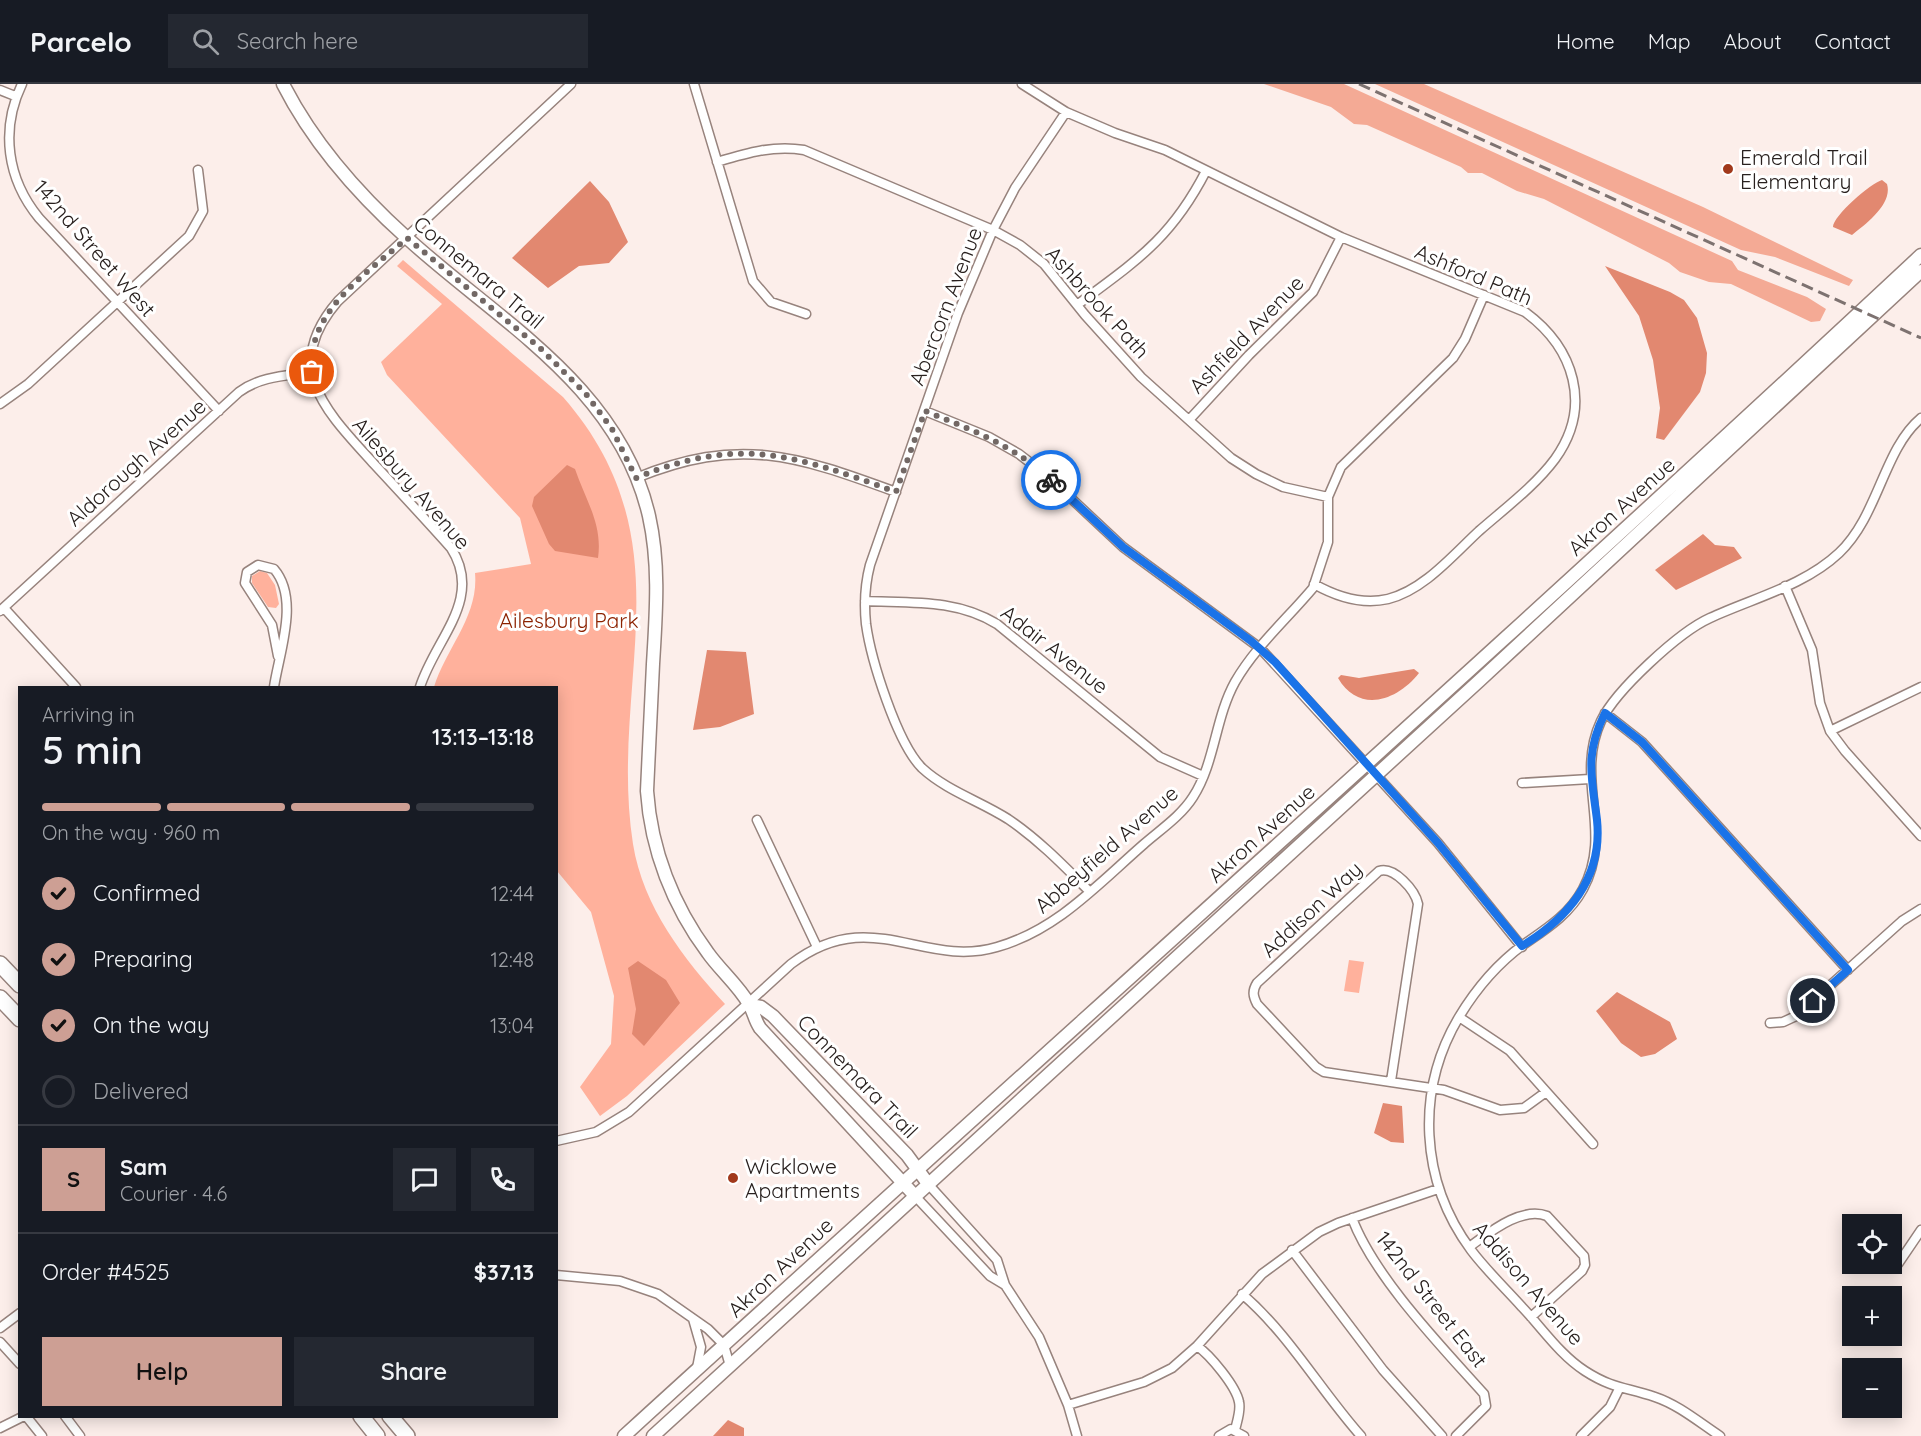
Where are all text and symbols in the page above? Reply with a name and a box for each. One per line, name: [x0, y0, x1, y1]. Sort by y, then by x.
search box: [168, 14, 588, 68]
text: Parcelo: [30, 24, 132, 59]
icon: search: [189, 25, 222, 58]
text: Search here: [237, 27, 358, 55]
text: Home: [1556, 28, 1615, 54]
text: Map: [1648, 28, 1691, 54]
text: About: [1724, 28, 1782, 54]
text: Contact: [1815, 28, 1891, 54]
place label: Emerald Trail Elementary: [1740, 144, 1868, 194]
marker: Emerald Trail Elementary: [1721, 162, 1735, 176]
street label: 142nd Street West: [29, 174, 161, 322]
street label: Connemara Trail: [409, 210, 549, 334]
street label: Abercorn Avenue: [903, 223, 987, 389]
street label: Ashford Path: [1411, 238, 1537, 310]
street label: Ashbrook Path: [1041, 240, 1155, 364]
street label: Ashfield Avenue: [1183, 270, 1309, 398]
pin: [286, 346, 337, 397]
icon: bag: [295, 355, 328, 388]
street label: Aldorough Avenue: [61, 393, 211, 531]
street label: Ailesbury Avenue: [348, 412, 476, 554]
courier: [1021, 450, 1081, 510]
street label: Akron Avenue: [1562, 451, 1680, 561]
icon: bike: [1035, 464, 1068, 497]
street label: Adair Avenue: [996, 599, 1114, 699]
park label: Ailesbury Park: [499, 607, 639, 633]
text: Arriving in: [42, 702, 135, 727]
text: 13:13–13:18: [432, 723, 534, 751]
text: 5 min: [42, 725, 143, 774]
street label: Akron Avenue: [1202, 778, 1320, 888]
street label: Abbeyfield Avenue: [1029, 780, 1183, 918]
text: On the way · 960 m: [42, 820, 220, 845]
street label: Addison Way: [1255, 856, 1367, 962]
icon: check: [42, 877, 75, 910]
text: Confirmed: [93, 879, 200, 907]
text: 12:44: [491, 881, 534, 906]
icon: check: [42, 943, 75, 976]
text: Preparing: [93, 945, 193, 973]
text: 12:48: [490, 947, 534, 972]
pin: [1787, 975, 1838, 1026]
icon: home: [1796, 984, 1829, 1017]
icon: check: [42, 1009, 75, 1042]
street label: Connemara Trail: [792, 1009, 924, 1143]
text: On the way: [93, 1011, 209, 1039]
text: 13:04: [490, 1013, 534, 1038]
text: Delivered: [93, 1077, 189, 1105]
button: chat: [393, 1148, 456, 1211]
button: phone: [471, 1148, 534, 1211]
text: Sam: [120, 1153, 167, 1181]
place label: Wicklowe Apartments: [745, 1153, 860, 1203]
text: S: [67, 1165, 80, 1193]
marker: Wicklowe Apartments: [726, 1171, 740, 1185]
text: Courier · 4.6: [120, 1181, 227, 1206]
street label: Akron Avenue: [722, 1212, 838, 1322]
map controls: [1842, 1214, 1902, 1418]
button: locate: [1842, 1214, 1902, 1274]
street label: Addison Avenue: [1468, 1216, 1590, 1350]
street label: 142nd Street East: [1371, 1226, 1493, 1372]
text: Order #4525: [42, 1258, 169, 1286]
text: $37.13: [474, 1258, 534, 1286]
button: +: [1842, 1286, 1902, 1346]
button: Help: [42, 1337, 282, 1406]
button: Share: [294, 1337, 534, 1406]
button: −: [1842, 1358, 1902, 1418]

